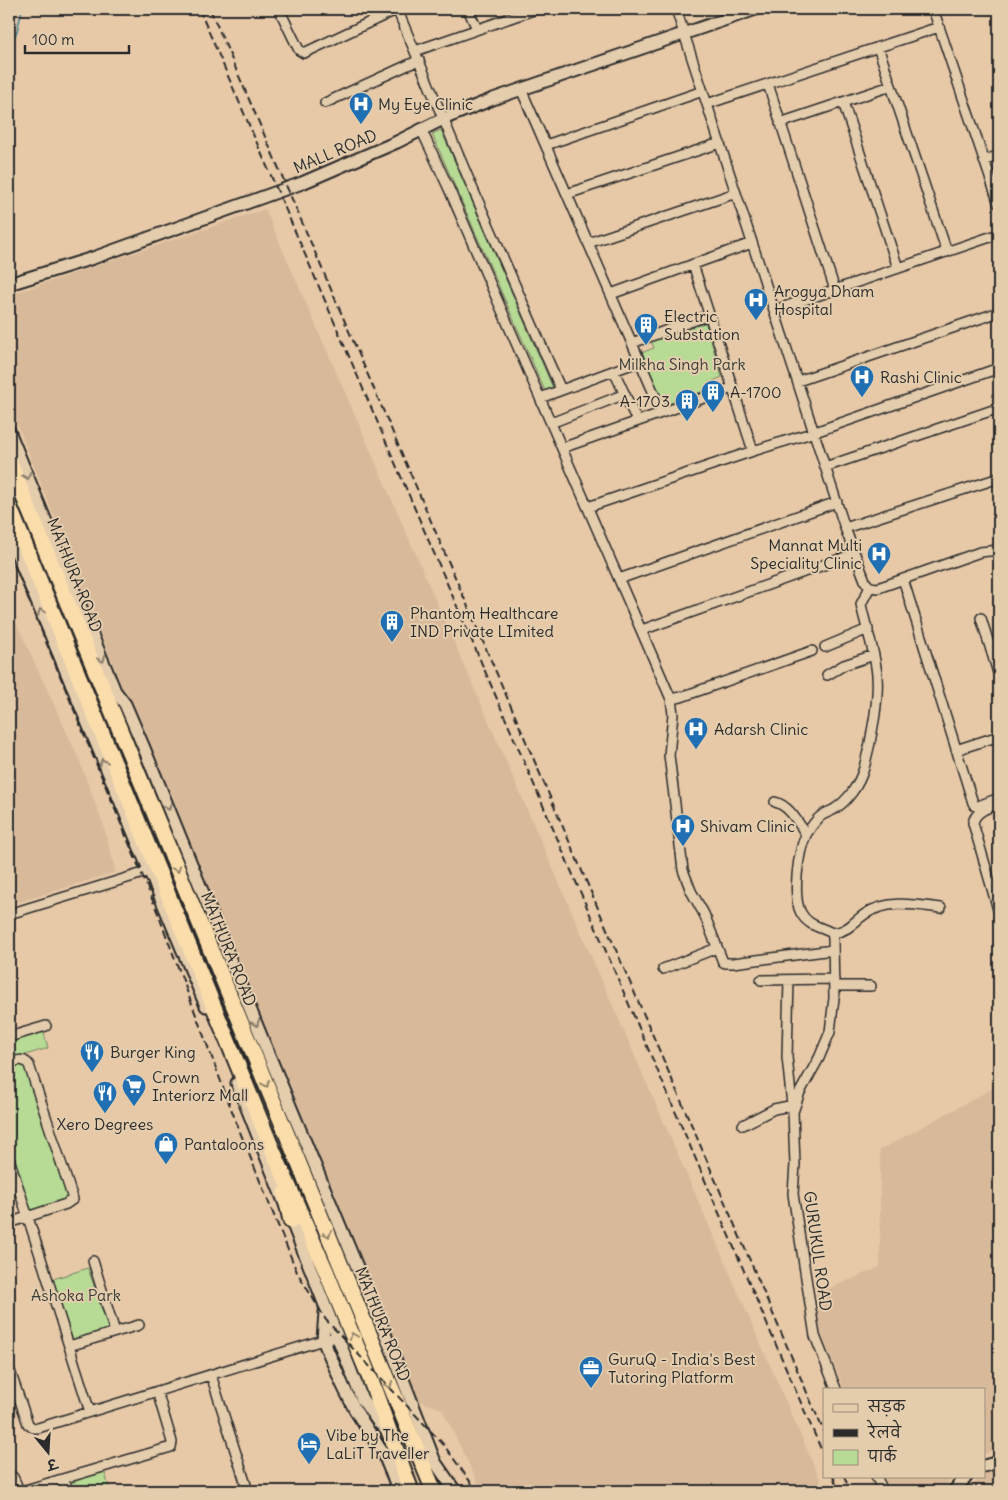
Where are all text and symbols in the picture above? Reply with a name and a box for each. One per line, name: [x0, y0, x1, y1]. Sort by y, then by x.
scale bar: [25, 22, 129, 54]
text: 100 m: [32, 30, 74, 49]
hospital icon: My Eye Clinic: [348, 91, 374, 125]
place label: My Eye Clinic: [378, 94, 473, 114]
street label: MALL ROAD: [290, 124, 380, 178]
place label: Arogya Dham Hospital: [774, 281, 874, 319]
hospital icon: Arogya Dham Hospital: [743, 287, 769, 321]
place label: Electric Substation: [664, 306, 740, 344]
building icon: Electric Substation: [633, 312, 659, 346]
park label: Milkha Singh Park: [618, 354, 746, 374]
hospital icon: Rashi Clinic: [849, 364, 875, 398]
place label: Rashi Clinic: [880, 367, 962, 387]
building icon: A-1700: [700, 379, 726, 413]
place label: A-1700: [730, 382, 782, 402]
building icon: A-1703: [674, 388, 700, 422]
place label: A-1703: [620, 391, 670, 411]
one-way arrow: [21, 472, 31, 480]
street label: MATHURA ROAD: [43, 515, 107, 635]
place label: Mannat Multi Speciality Clinic: [750, 535, 862, 573]
hospital icon: Mannat Multi Speciality Clinic: [866, 541, 892, 575]
place label: Phantom Healthcare IND Private LImited: [410, 603, 559, 641]
one-way arrow: [36, 608, 47, 617]
building icon: Phantom Healthcare IND Private LImited: [379, 609, 405, 643]
one-way arrow: [96, 654, 107, 663]
hospital icon: Adarsh Clinic: [683, 716, 709, 750]
place label: Adarsh Clinic: [714, 719, 808, 739]
one-way arrow: [99, 758, 110, 767]
one-way arrow: [162, 802, 172, 811]
hospital icon: Shivam Clinic: [670, 813, 696, 847]
place label: Shivam Clinic: [700, 816, 795, 836]
one-way arrow: [171, 864, 181, 873]
street label: MATHURA ROAD: [197, 889, 261, 1009]
one-way arrow: [249, 1018, 260, 1027]
restaurant icon: Burger King: [79, 1039, 105, 1073]
place label: Burger King: [110, 1042, 196, 1062]
place label: Crown Interiorz Mall: [152, 1067, 248, 1105]
supermarket icon: Crown Interiorz Mall: [121, 1073, 147, 1107]
one-way arrow: [259, 1079, 270, 1088]
restaurant icon: Xero Degrees: [92, 1080, 118, 1114]
place label: Xero Degrees: [57, 1114, 153, 1134]
shop icon: Pantaloons: [153, 1131, 179, 1165]
place label: Pantaloons: [184, 1134, 264, 1154]
street label: GURUKUL ROAD: [800, 1190, 836, 1312]
one-way arrow: [322, 1230, 332, 1238]
street label: MATHURA ROAD: [351, 1264, 415, 1384]
park label: Ashoka Park: [31, 1285, 121, 1305]
one-way arrow: [348, 1332, 359, 1341]
place label: GuruQ - India's Best Tutoring Platform: [608, 1349, 756, 1387]
office icon: GuruQ - India's Best Tutoring Platform: [578, 1355, 604, 1389]
one-way arrow: [383, 1380, 394, 1389]
legend: [823, 1388, 986, 1478]
text: सड़क: [867, 1397, 906, 1417]
text: रेलवे: [866, 1419, 902, 1442]
place label: Vibe by The LaLiT Traveller: [326, 1425, 430, 1463]
north arrow: [22, 1428, 72, 1478]
hotel icon: Vibe by The LaLiT Traveller: [296, 1431, 322, 1465]
text: पार्क: [867, 1445, 898, 1466]
text: उ: [43, 1454, 61, 1475]

